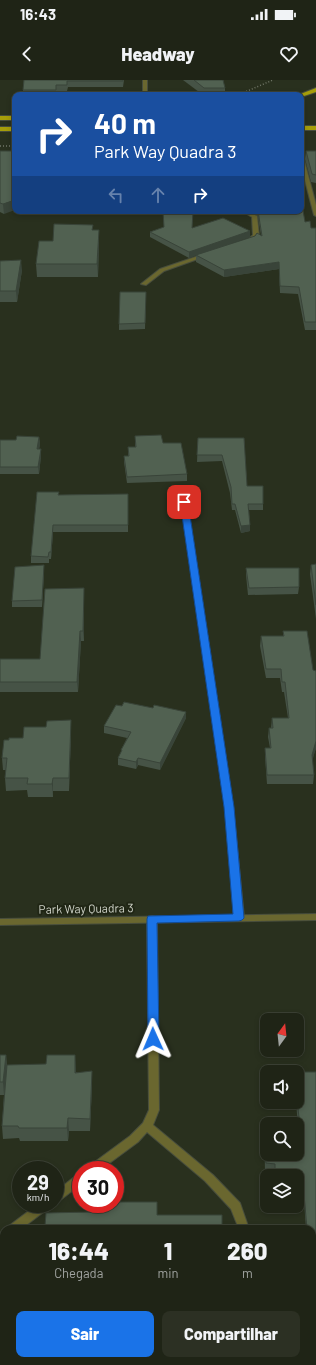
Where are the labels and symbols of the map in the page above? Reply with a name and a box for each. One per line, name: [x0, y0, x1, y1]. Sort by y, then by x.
pin: [167, 485, 201, 519]
street label: Park Way Quadra 3: [38, 900, 134, 916]
north arrow: [260, 1013, 304, 1057]
position arrow: [132, 1018, 174, 1060]
speed limit sign: 30: [72, 1161, 124, 1213]

